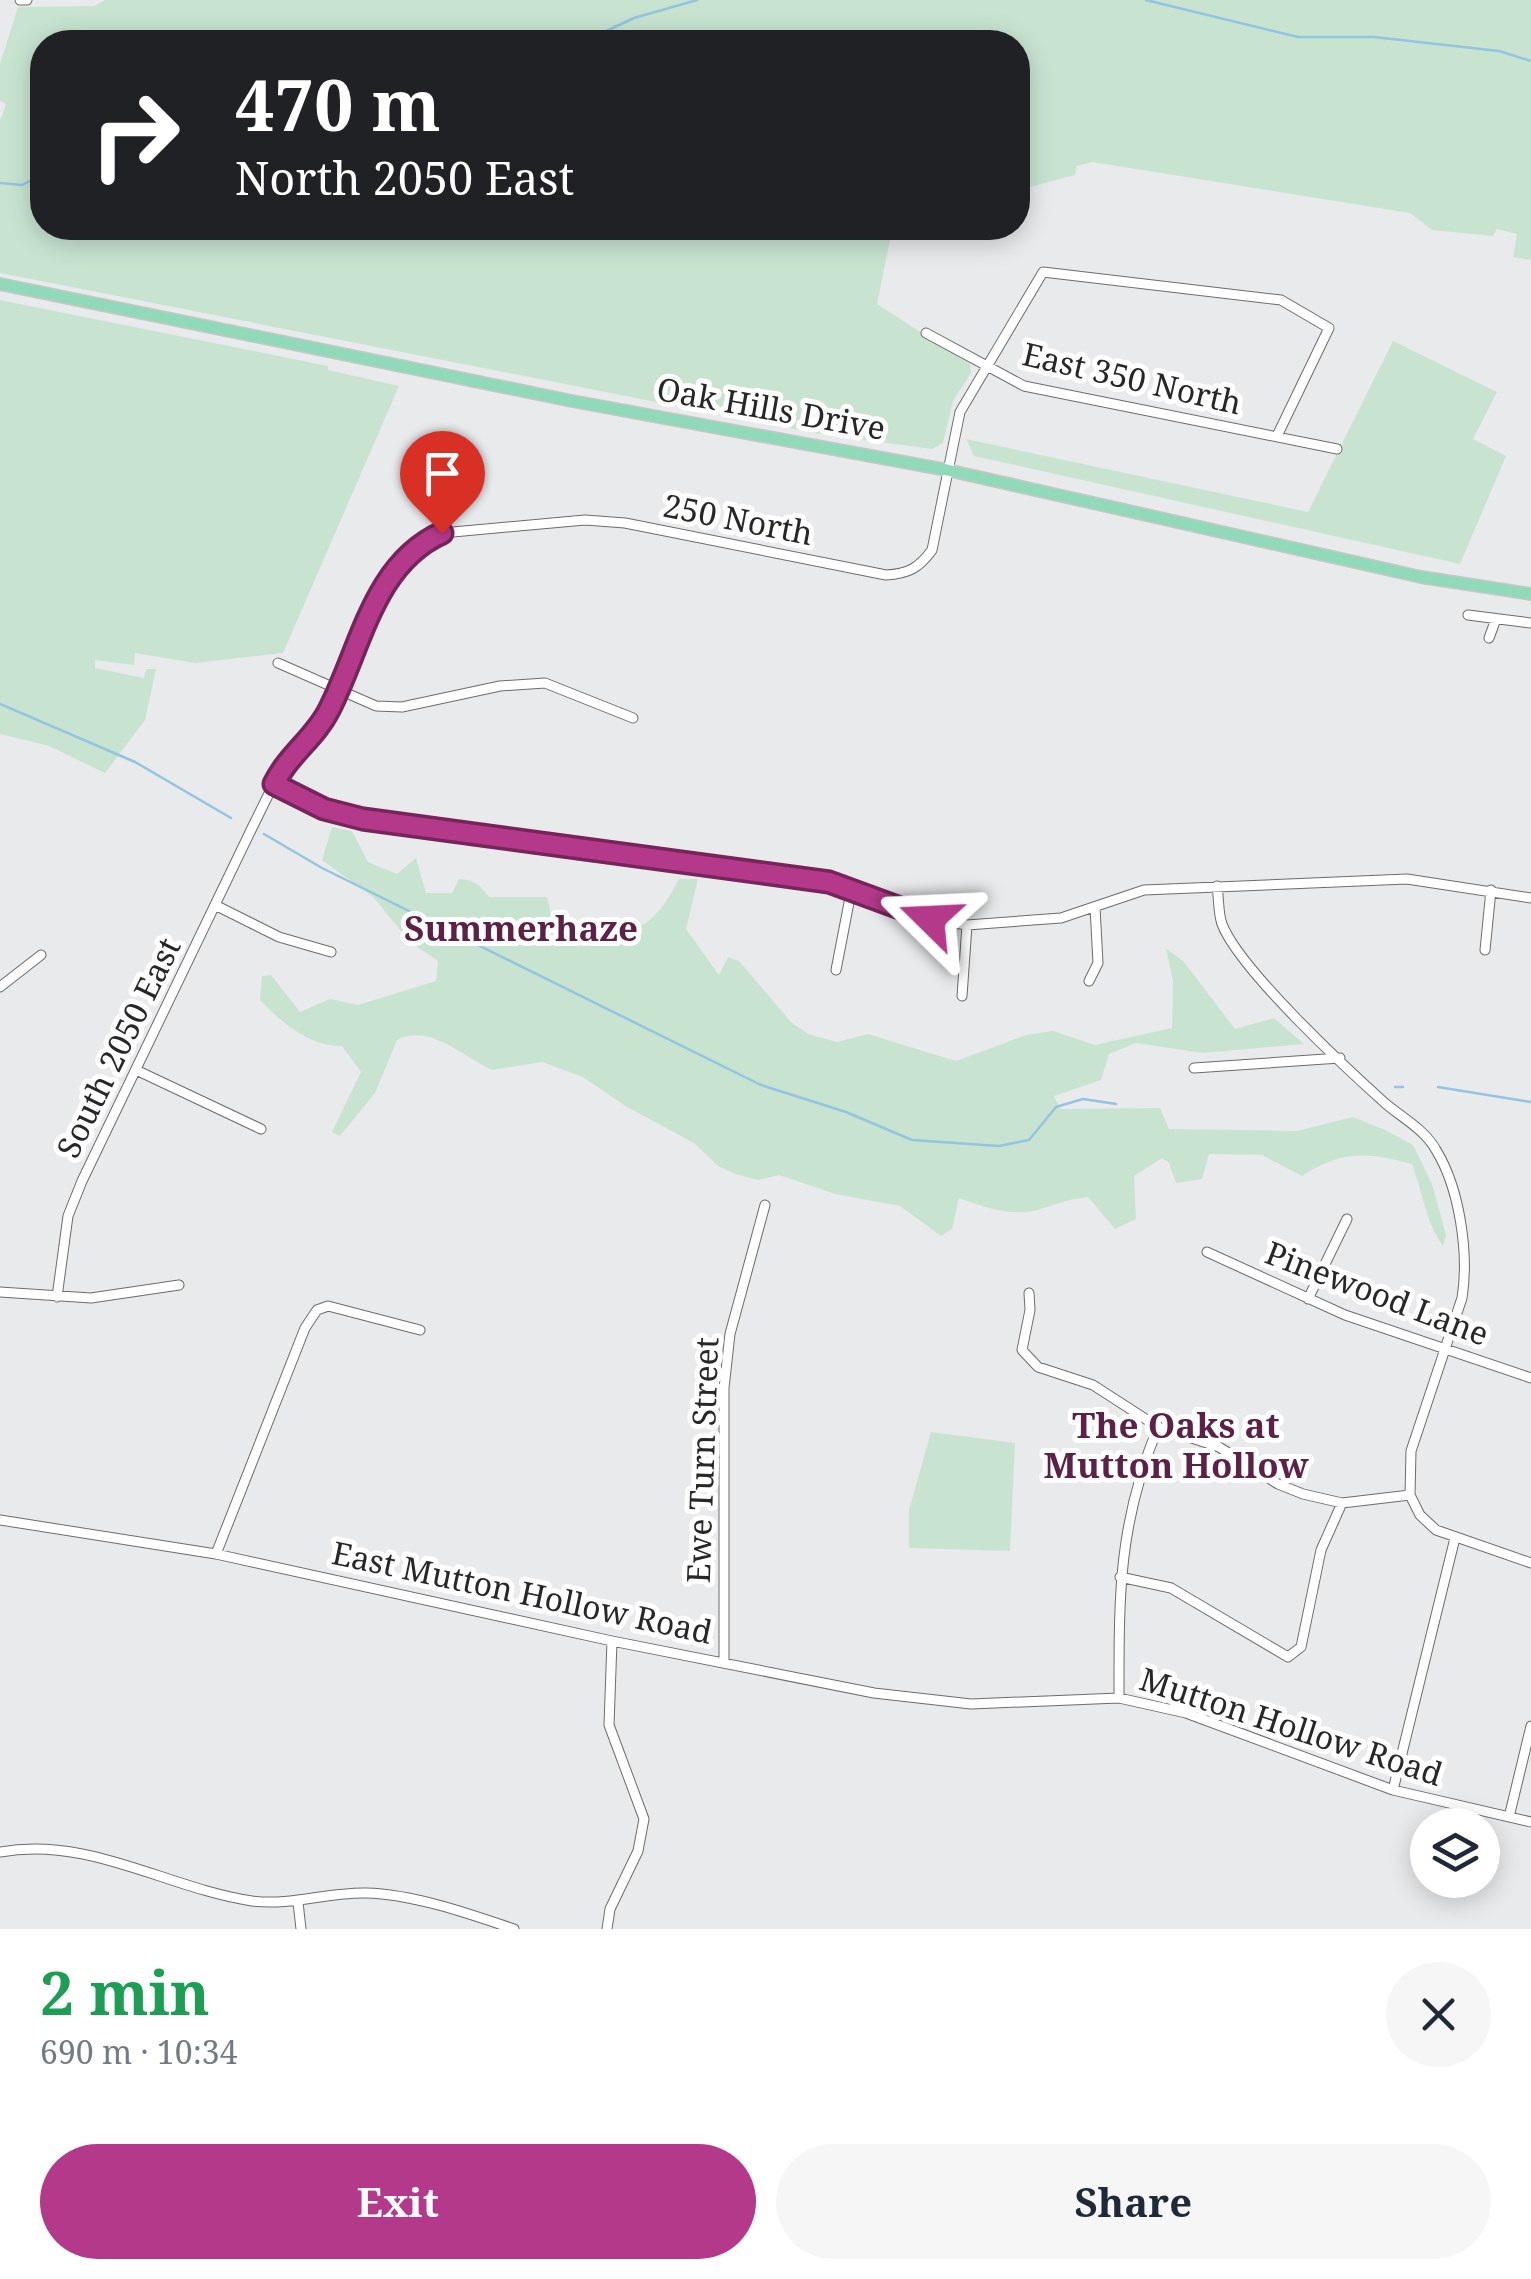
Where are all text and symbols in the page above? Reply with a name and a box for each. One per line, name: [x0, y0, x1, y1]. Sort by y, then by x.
text: 470 m: [235, 56, 441, 152]
icon: right: [70, 70, 200, 200]
text: North 2050 East: [235, 147, 574, 208]
street label: East 350 North: [1019, 331, 1246, 424]
street label: Oak Hills Drive: [654, 366, 889, 449]
pin: [400, 431, 485, 534]
icon: arrive: [415, 446, 470, 501]
street label: 250 North: [660, 483, 817, 554]
position arrow: [878, 867, 982, 971]
district label: Summerhaze: [404, 904, 638, 951]
street label: South 2050 East: [46, 930, 189, 1164]
street label: Pinewood Lane: [1260, 1230, 1495, 1355]
street label: Ewe Turn Street: [676, 1336, 727, 1584]
district label: The Oaks at Mutton Hollow: [1043, 1401, 1309, 1488]
street label: East Mutton Hollow Road: [328, 1530, 717, 1653]
street label: Mutton Hollow Road: [1135, 1656, 1448, 1795]
map controls: [1410, 1808, 1500, 1898]
button: layers: [1410, 1808, 1500, 1898]
text: 2 min: [40, 1951, 210, 2033]
button: close: [1386, 1962, 1491, 2067]
text: 690 m · 10:34: [40, 2030, 238, 2073]
button: Exit: [40, 2144, 756, 2259]
button: Share: [776, 2144, 1491, 2259]

